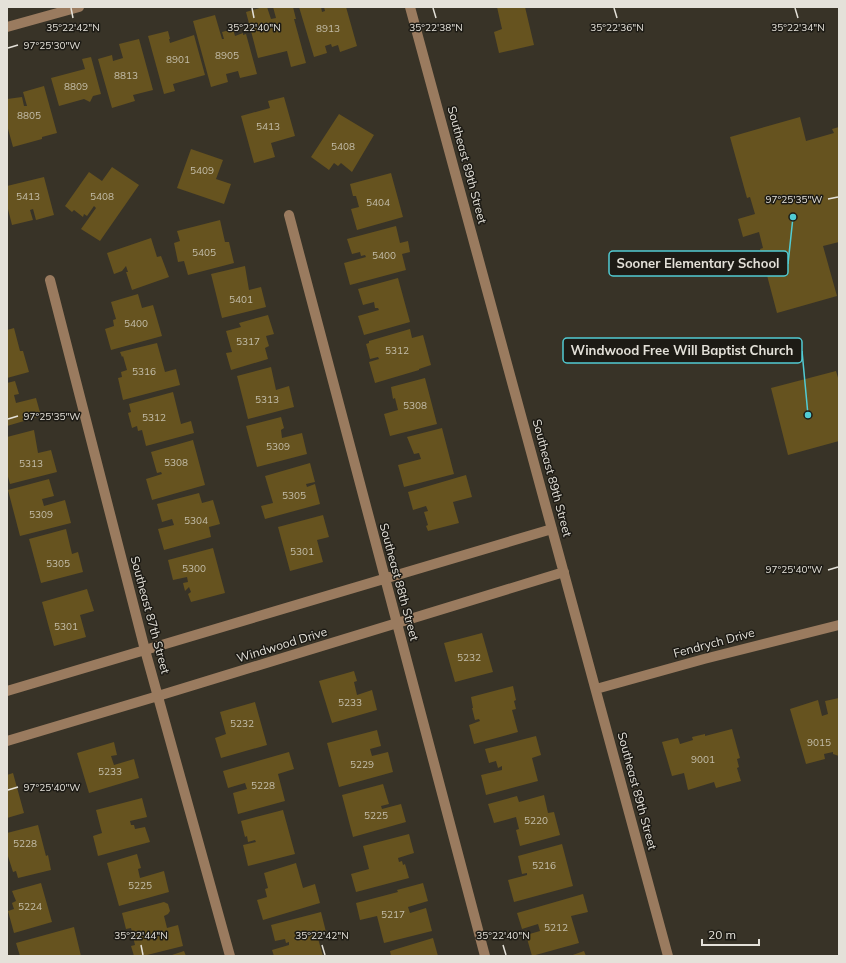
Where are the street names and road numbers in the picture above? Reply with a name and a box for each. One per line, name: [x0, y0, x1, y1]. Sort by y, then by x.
street label: Southeast 89th Street: [445, 104, 490, 225]
street label: Southeast 89th Street: [530, 417, 575, 538]
street label: Southeast 88th Street: [377, 521, 422, 642]
street label: Southeast 87th Street: [128, 554, 173, 675]
street label: Windwood Drive: [235, 624, 329, 665]
street label: Fendrych Drive: [672, 624, 756, 661]
street label: Southeast 89th Street: [615, 730, 660, 851]

